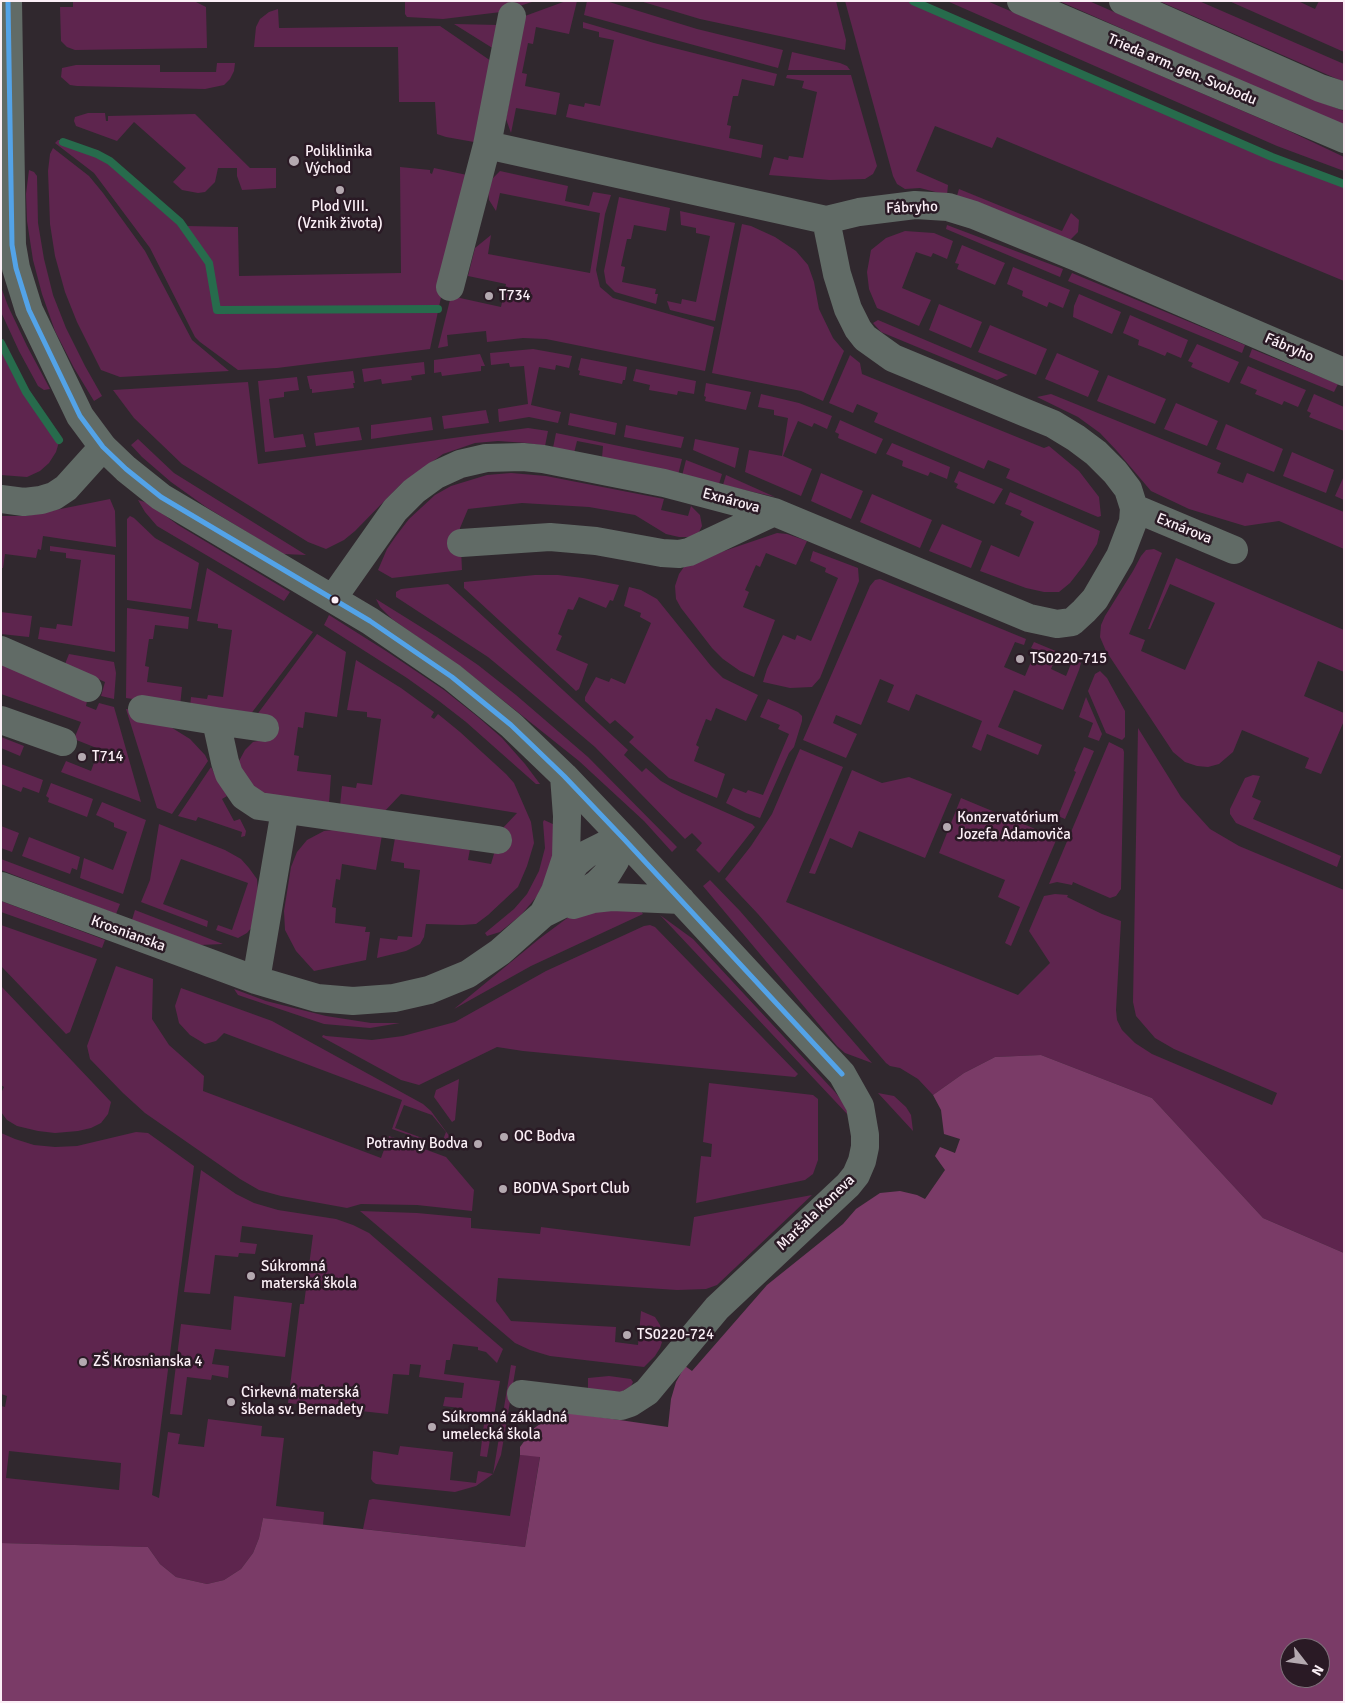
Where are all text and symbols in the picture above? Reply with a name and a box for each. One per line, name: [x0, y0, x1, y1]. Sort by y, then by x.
street label: Trieda arm. gen. Svobodu: [1105, 30, 1259, 110]
place label: Poliklinika Východ: [305, 143, 372, 178]
marker: Poliklinika Východ: [287, 154, 301, 168]
marker: Plod VIII. (Vznik života): [334, 184, 346, 196]
place label: Plod VIII. (Vznik života): [297, 198, 383, 233]
street label: Fábryho: [886, 198, 938, 218]
place label: T734: [499, 287, 531, 305]
marker: T734: [483, 290, 495, 302]
street label: Fábryho: [1262, 330, 1316, 366]
street label: Exnárova: [700, 485, 762, 517]
street label: Exnárova: [1154, 510, 1214, 548]
unlabelled marker: [330, 595, 340, 605]
place label: TS0220-715: [1030, 650, 1107, 668]
marker: TS0220-715: [1014, 653, 1026, 665]
place label: T714: [92, 748, 124, 766]
marker: T714: [76, 751, 88, 763]
place label: Konzervatórium Jozefa Adamoviča: [957, 809, 1071, 844]
marker: Konzervatórium Jozefa Adamoviča: [941, 821, 953, 833]
street label: Krosnianska: [88, 912, 168, 956]
place label: OC Bodva: [514, 1128, 575, 1146]
marker: OC Bodva: [498, 1131, 510, 1143]
place label: Potraviny Bodva: [366, 1135, 468, 1153]
marker: Potraviny Bodva: [472, 1138, 484, 1150]
street label: Maršala Koneva: [773, 1171, 859, 1255]
place label: BODVA Sport Club: [513, 1180, 630, 1198]
marker: BODVA Sport Club: [497, 1183, 509, 1195]
place label: Súkromná materská škola: [261, 1258, 357, 1293]
marker: Súkromná materská škola: [245, 1270, 257, 1282]
place label: TS0220-724: [637, 1326, 714, 1344]
marker: TS0220-724: [621, 1329, 633, 1341]
place label: ZŠ Krosnianska 4: [93, 1353, 203, 1371]
marker: ZŠ Krosnianska 4: [77, 1356, 89, 1368]
place label: Cirkevná materská škola sv. Bernadety: [241, 1384, 363, 1419]
marker: Cirkevná materská škola sv. Bernadety: [225, 1396, 237, 1408]
place label: Súkromná základná umelecká škola: [442, 1409, 567, 1444]
marker: Súkromná základná umelecká škola: [426, 1421, 438, 1433]
north arrow: [1280, 1638, 1330, 1688]
text: N: [1308, 1662, 1327, 1679]

